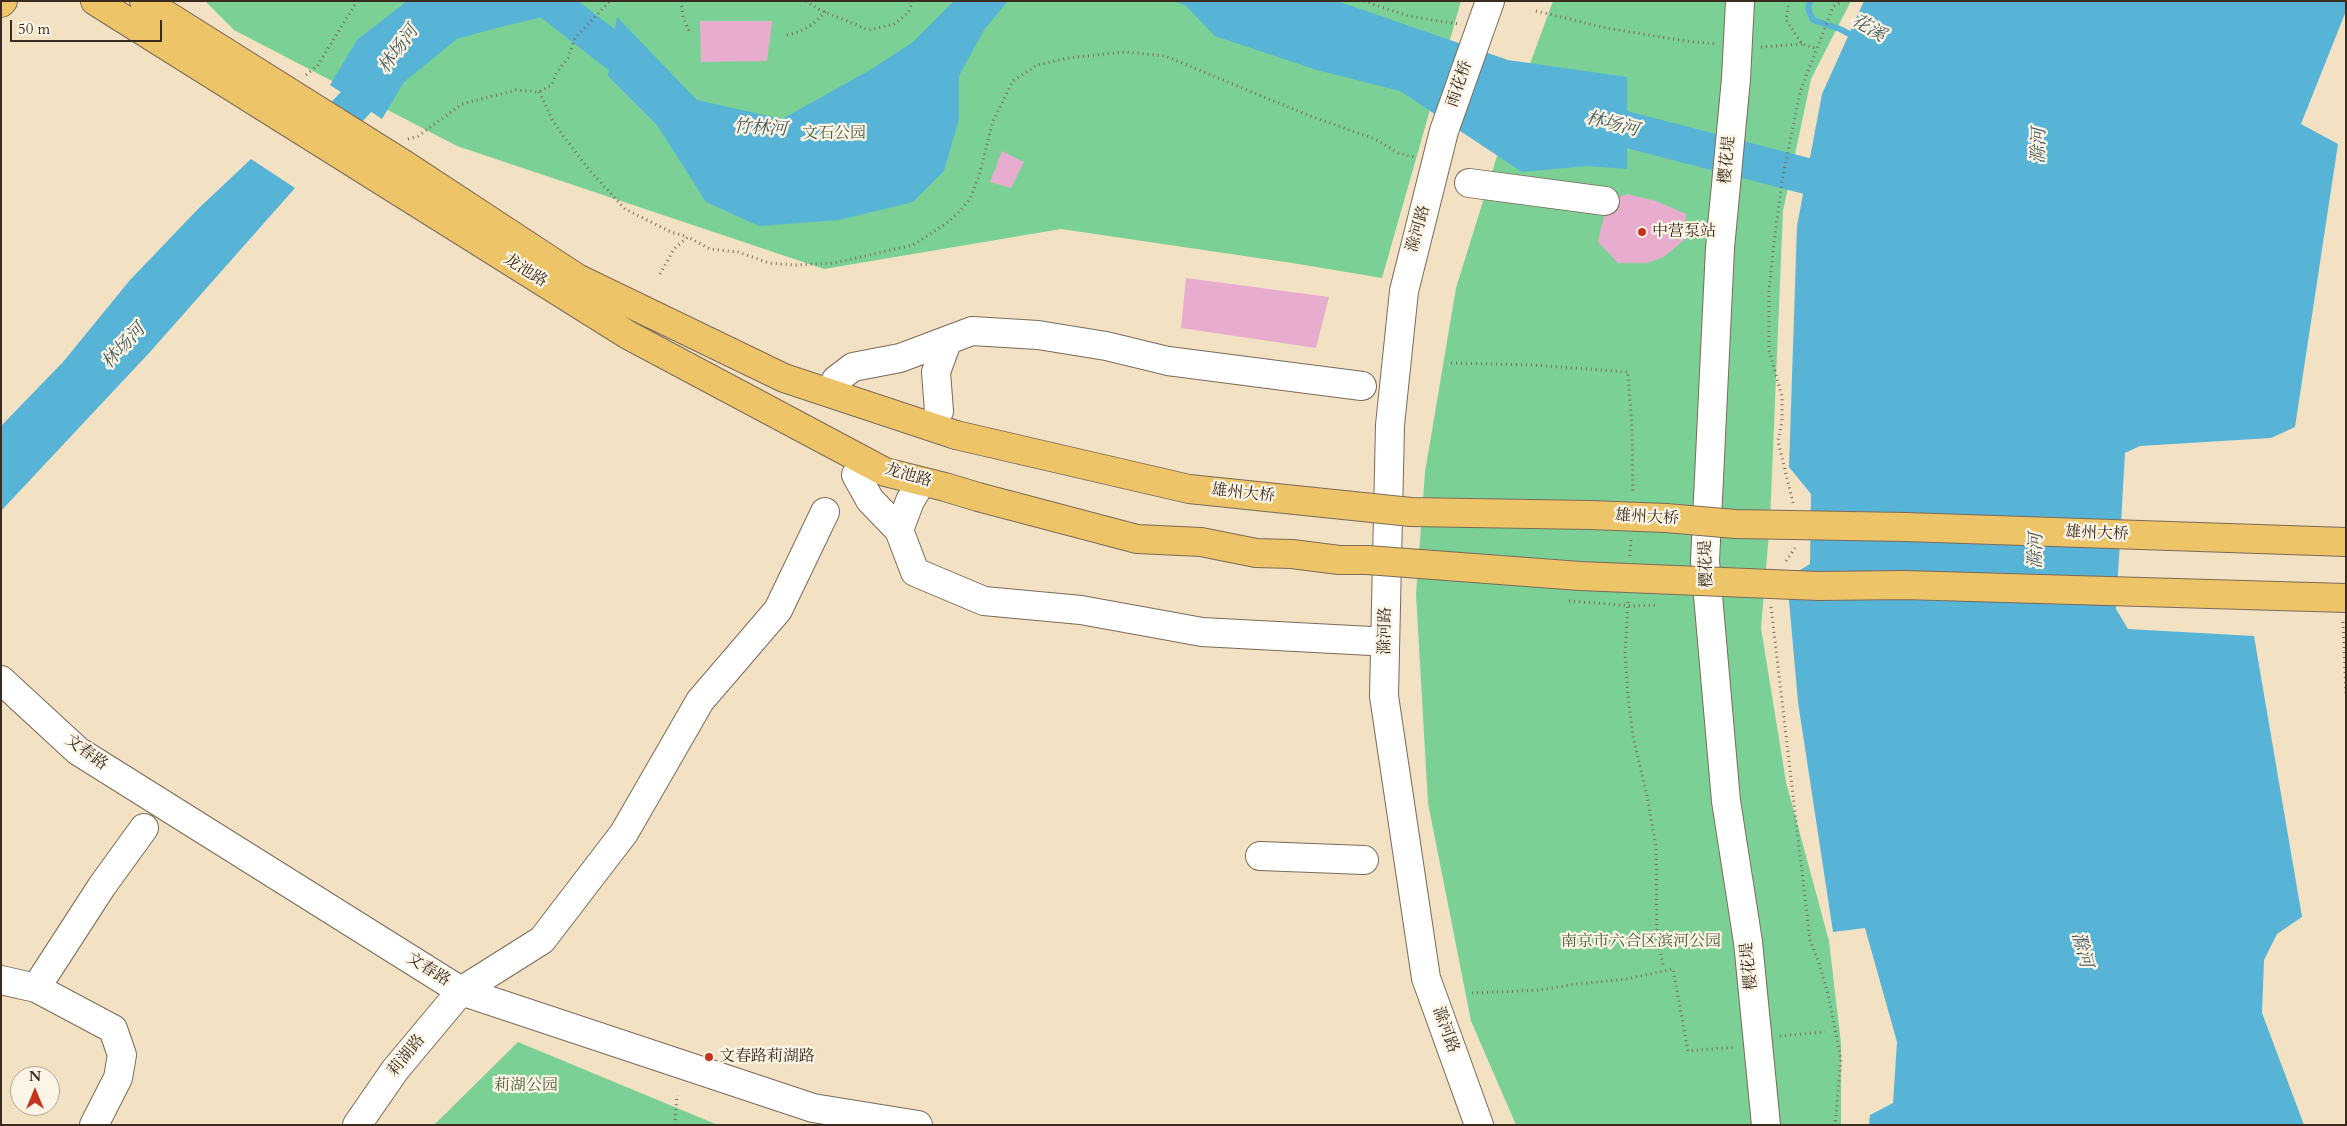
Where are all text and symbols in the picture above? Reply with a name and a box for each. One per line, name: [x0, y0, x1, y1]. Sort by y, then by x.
scale bar: [12, 10, 165, 42]
water label: 花溪: [1847, 10, 1889, 48]
text: 50 m: [18, 19, 50, 39]
water label: 林场河: [374, 22, 424, 78]
street label: 雨花桥: [1443, 58, 1477, 110]
water label: 林场河: [1583, 108, 1641, 142]
water label: 竹林河: [732, 117, 788, 141]
park label: 文石公园: [802, 124, 866, 144]
water label: 滁河: [2029, 128, 2051, 164]
street label: 樱花堤: [1716, 135, 1740, 185]
street label: 滁河路: [1403, 203, 1435, 255]
place label: 中营泵站: [1652, 222, 1716, 242]
marker: 中营泵站: [1636, 226, 1648, 238]
street label: 龙池路: [500, 250, 550, 292]
water label: 林场河: [98, 320, 150, 374]
street label: 龙池路: [882, 460, 934, 492]
street label: 雄州大桥: [1210, 481, 1276, 507]
street label: 雄州大桥: [1615, 507, 1679, 529]
street label: 雄州大桥: [2065, 523, 2129, 545]
water label: 滁河: [2026, 533, 2048, 569]
street label: 樱花堤: [1697, 540, 1717, 588]
street label: 滁河路: [1376, 607, 1396, 655]
street label: 文春路: [61, 731, 111, 775]
water label: 滁河: [2066, 930, 2096, 970]
park label: 南京市六合区滨河公园: [1561, 932, 1721, 952]
street label: 樱花堤: [1738, 941, 1762, 991]
street label: 文春路: [403, 949, 453, 991]
street label: 滁河路: [1428, 1004, 1462, 1056]
street label: 莉湖路: [384, 1031, 430, 1081]
place label: 文春路莉湖路: [719, 1047, 815, 1067]
marker: 文春路莉湖路: [703, 1051, 715, 1063]
north arrow: [10, 1066, 60, 1116]
text: N: [29, 1067, 41, 1086]
park label: 莉湖公园: [494, 1076, 558, 1096]

